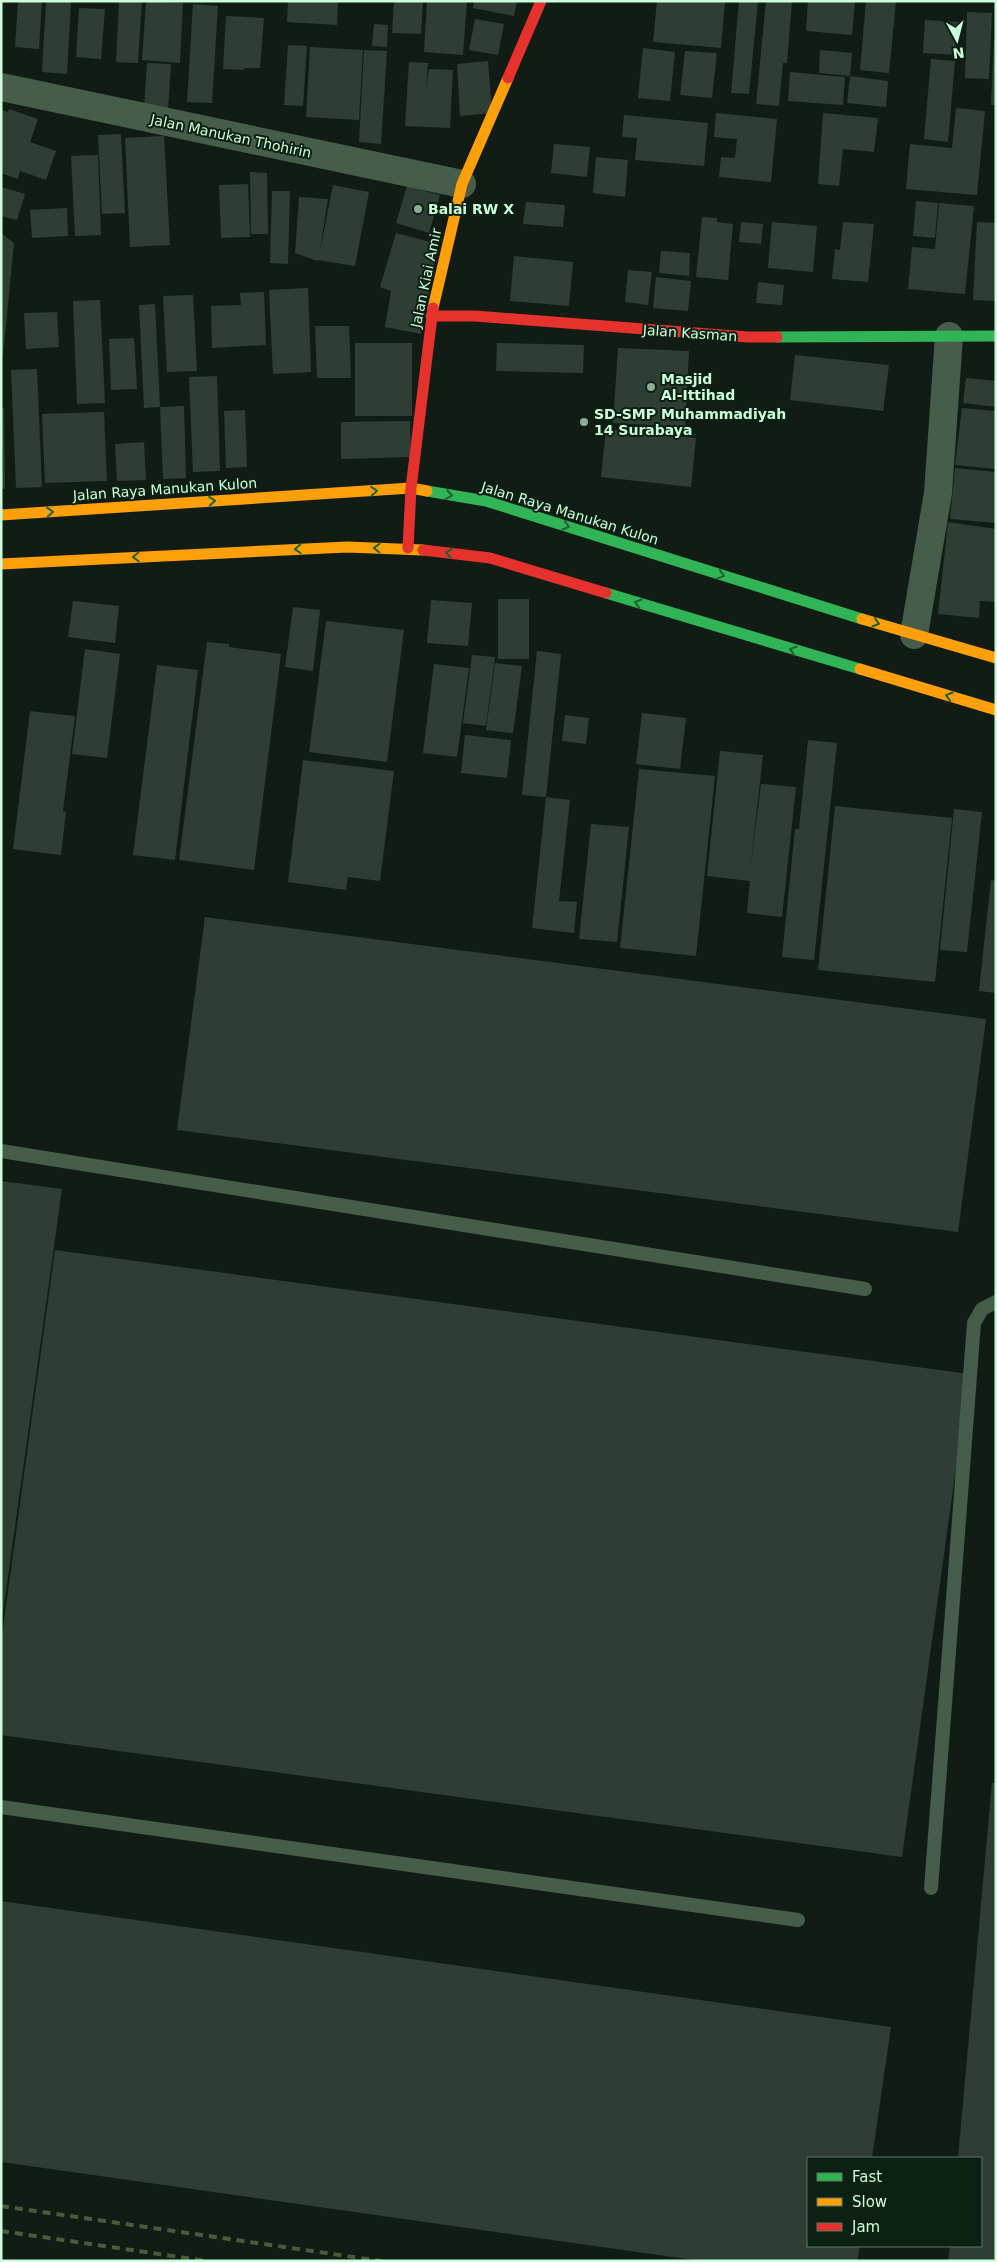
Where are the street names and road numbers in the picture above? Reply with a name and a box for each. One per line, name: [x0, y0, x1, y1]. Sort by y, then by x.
street label: Jalan Manukan Thohirin: [148, 111, 313, 161]
street label: Jalan Kiai Amir: [407, 227, 444, 330]
street label: Jalan Kasman: [641, 322, 738, 344]
street label: Jalan Raya Manukan Kulon: [71, 475, 258, 503]
street label: Jalan Raya Manukan Kulon: [478, 478, 661, 548]

